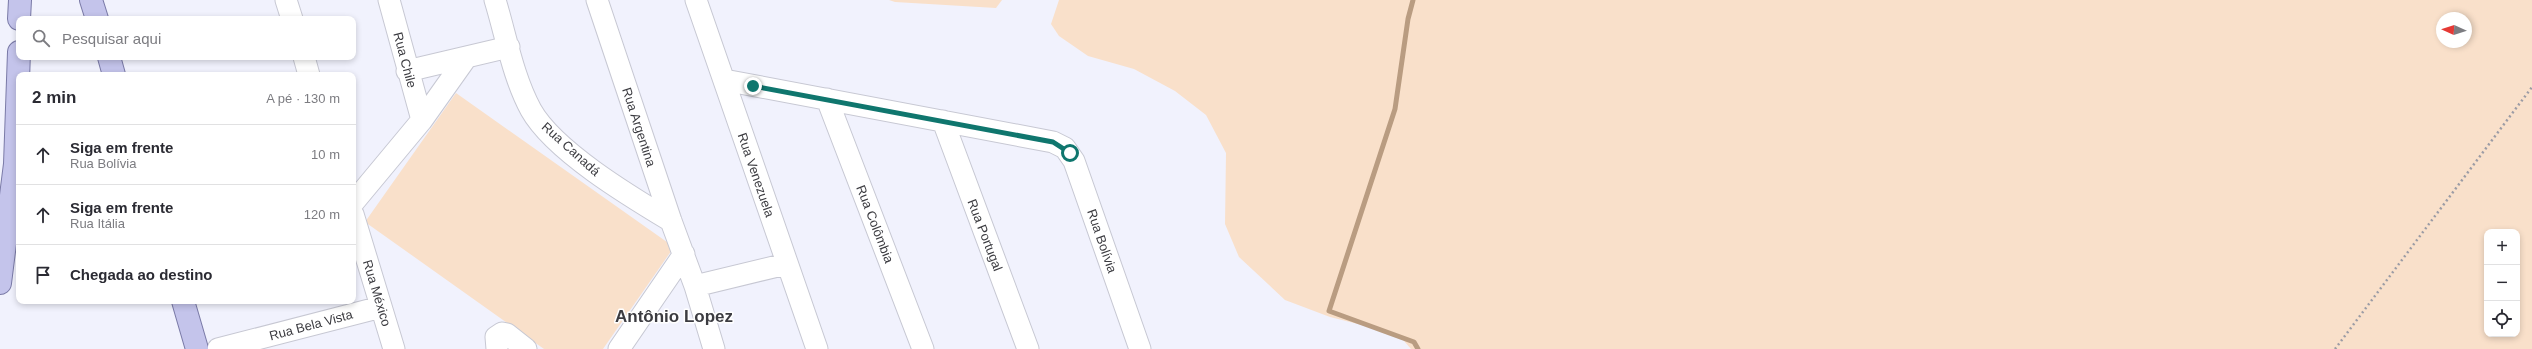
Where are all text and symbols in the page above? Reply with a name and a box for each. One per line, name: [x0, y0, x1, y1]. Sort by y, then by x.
north arrow: [2436, 12, 2472, 48]
search box: [16, 16, 356, 60]
icon: search: [30, 27, 52, 49]
text: Pesquisar aqui: [62, 30, 161, 47]
street label: Rua Chile: [390, 30, 420, 90]
route end: [744, 77, 762, 95]
street label: Rua Argentina: [619, 85, 659, 169]
text: 2 min: [32, 88, 76, 107]
text: A pé · 130 m: [266, 91, 340, 106]
street label: Rua Canadá: [539, 119, 604, 180]
street label: Rua Venezuela: [735, 131, 778, 220]
text: Siga em frente: [70, 139, 173, 156]
icon: ahead: [32, 144, 54, 166]
route start: [1061, 144, 1079, 162]
text: 10 m: [311, 147, 340, 162]
text: Rua Bolívia: [70, 156, 136, 171]
street label: Rua Colômbia: [853, 183, 897, 266]
street label: Rua Portugal: [964, 197, 1006, 273]
text: Siga em frente: [70, 199, 173, 216]
icon: ahead: [32, 204, 54, 226]
text: 120 m: [304, 207, 340, 222]
street label: Rua Bolívia: [1084, 207, 1120, 276]
text: Rua Itália: [70, 216, 125, 231]
map controls: [2484, 229, 2520, 337]
button: +: [2484, 229, 2520, 265]
street label: Rua México: [360, 258, 394, 328]
icon: arrive: [32, 264, 54, 286]
button: −: [2484, 265, 2520, 301]
text: Chegada ao destino: [70, 266, 213, 283]
button: locate: [2484, 301, 2520, 337]
street label: Rua Bela Vista: [268, 306, 355, 343]
district label: Antônio Lopez: [615, 307, 733, 326]

